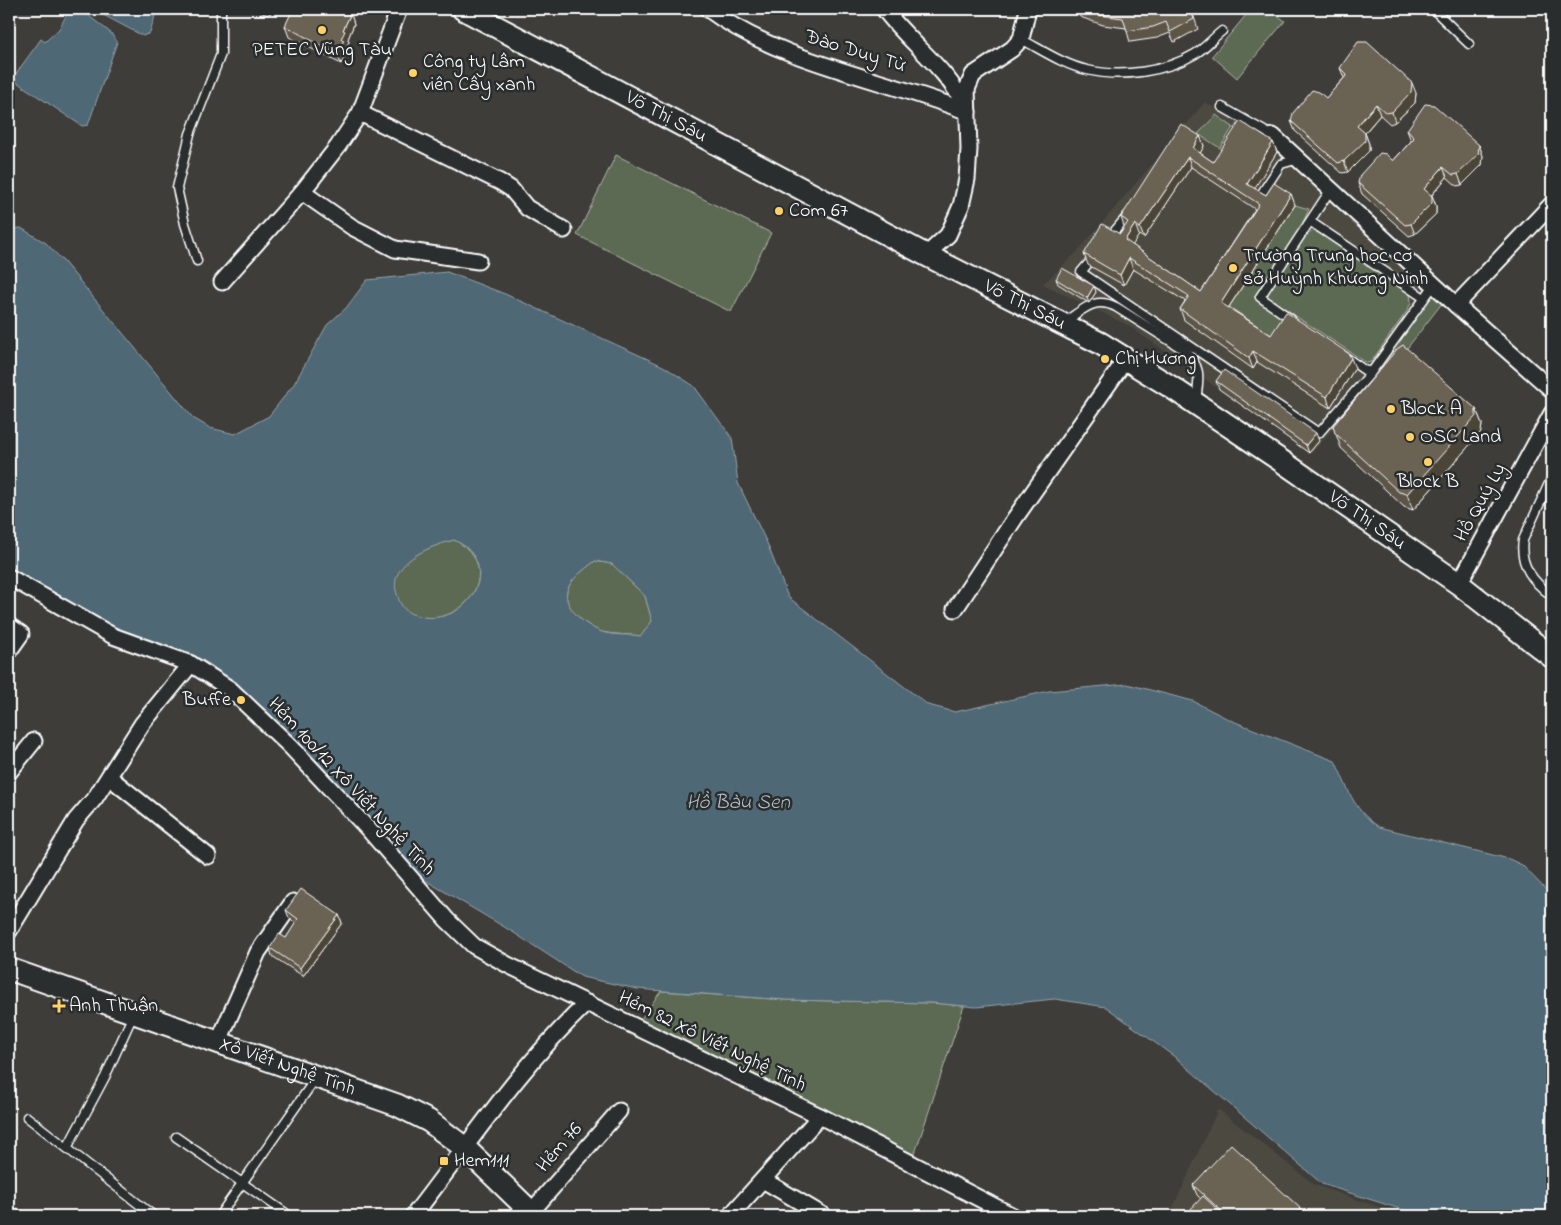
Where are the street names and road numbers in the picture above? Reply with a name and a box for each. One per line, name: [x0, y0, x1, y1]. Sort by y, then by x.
street label: Đào Duy Từ: [800, 23, 909, 81]
street label: Võ Thị Sáu: [619, 83, 712, 151]
street label: Võ Thị Sáu: [978, 272, 1071, 338]
street label: Hồ Quý Ly: [1447, 458, 1515, 548]
street label: Võ Thị Sáu: [1322, 483, 1412, 558]
street label: Hẻm 100/12 Xô Viết Nghệ Tĩnh: [260, 691, 442, 883]
street label: Hẻm 82 Xô Viết Nghệ Tĩnh: [613, 984, 811, 1101]
street label: Xô Viết Nghệ Tĩnh: [215, 1029, 360, 1104]
street label: Hẻm 76: [530, 1116, 590, 1179]

